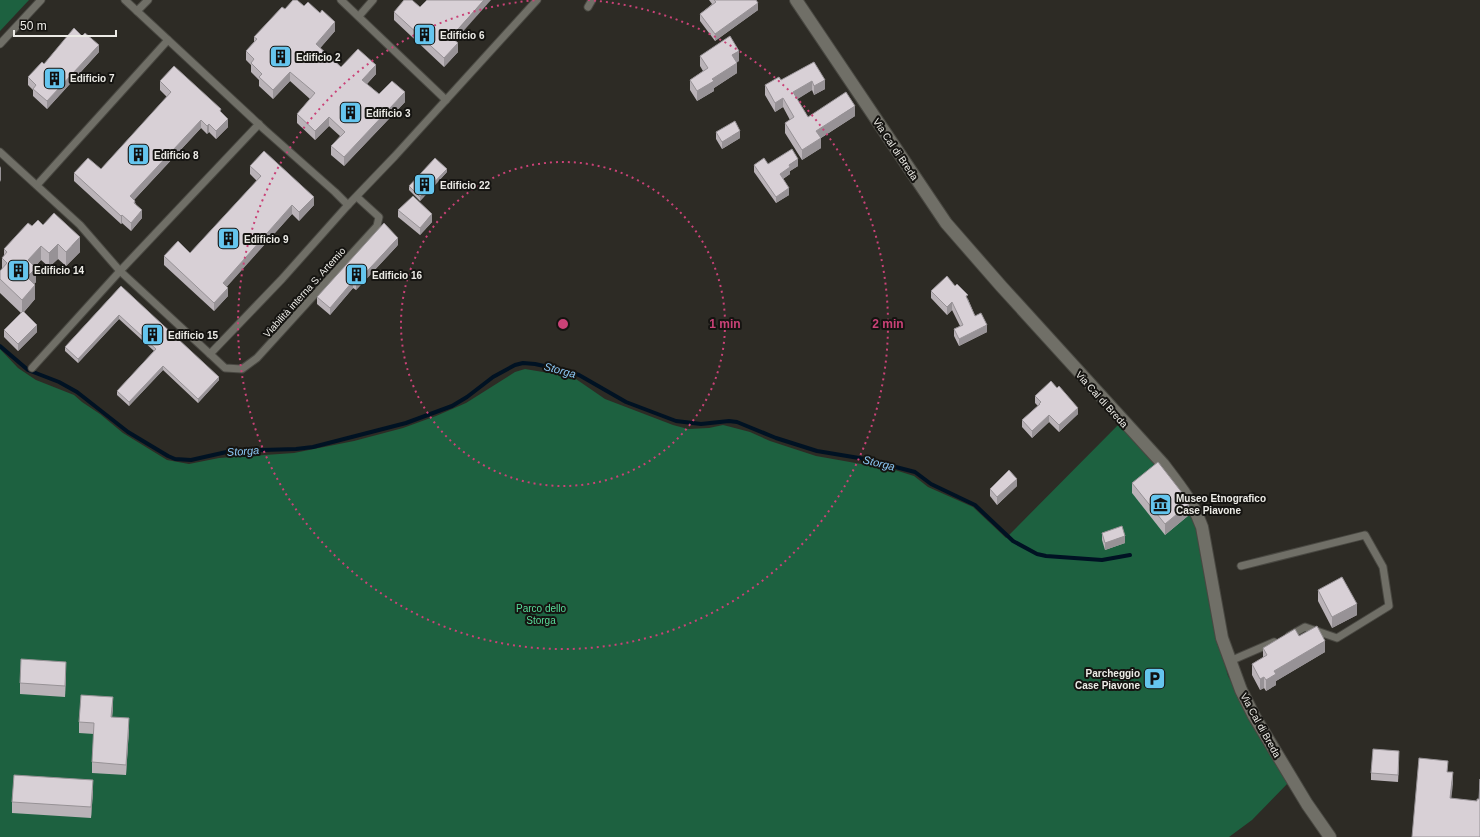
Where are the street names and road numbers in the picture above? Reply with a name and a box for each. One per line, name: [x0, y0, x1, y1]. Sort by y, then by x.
street label: Via Cal di Breda: [871, 116, 921, 183]
street label: Viabilità interna S. Artemio: [261, 245, 348, 340]
street label: Via Cal di Breda: [1073, 369, 1130, 430]
street label: Via Cal di Breda: [1238, 691, 1283, 760]

